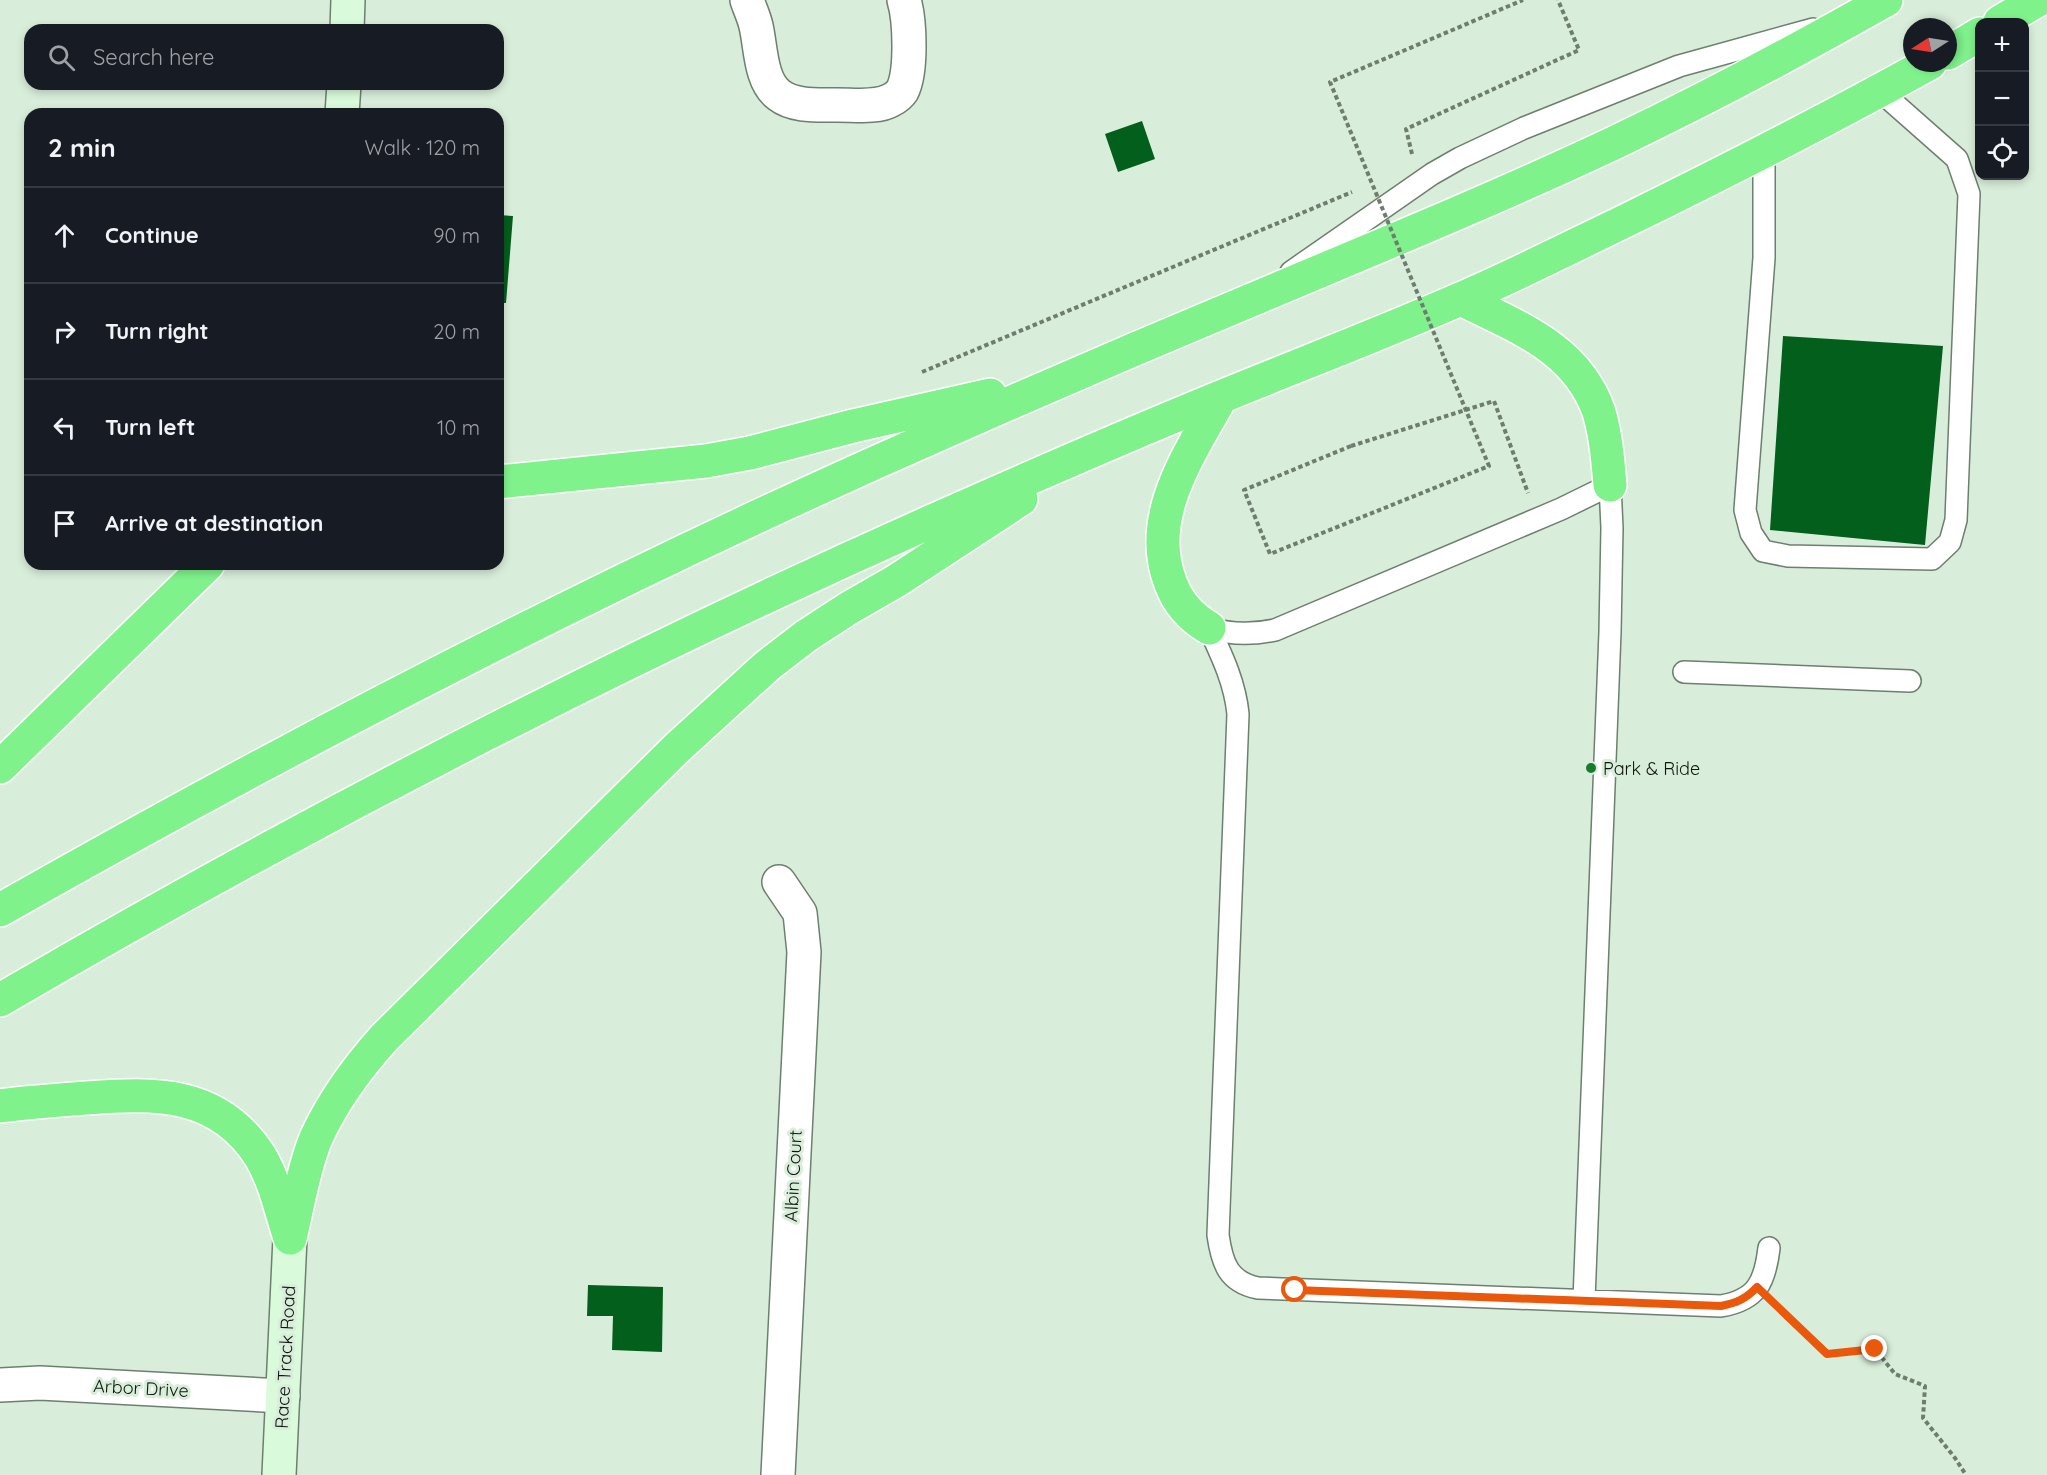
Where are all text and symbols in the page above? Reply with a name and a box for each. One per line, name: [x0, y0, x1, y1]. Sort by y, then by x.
north arrow: [1903, 18, 1957, 72]
map controls: [1975, 18, 2029, 180]
button: +: [1975, 18, 2029, 72]
search box: [24, 24, 504, 90]
icon: search: [45, 41, 78, 74]
text: Search here: [93, 43, 214, 71]
button: −: [1975, 72, 2029, 126]
button: locate: [1975, 126, 2029, 180]
text: 2 min: [48, 131, 116, 164]
text: Walk · 120 m: [365, 135, 480, 160]
icon: ahead: [48, 219, 81, 252]
text: Continue: [105, 221, 199, 249]
text: 90 m: [433, 223, 480, 248]
icon: right: [48, 315, 81, 348]
text: Turn right: [105, 317, 209, 345]
text: 20 m: [433, 319, 480, 344]
icon: left: [48, 411, 81, 444]
text: Turn left: [105, 413, 195, 441]
text: 10 m: [437, 415, 480, 440]
icon: arrive: [48, 507, 81, 540]
text: Arrive at destination: [105, 509, 323, 537]
place label: Park & Ride: [1603, 757, 1700, 780]
marker: Park & Ride: [1584, 761, 1598, 775]
street label: Albin Court: [779, 1130, 807, 1222]
route start: [1281, 1276, 1307, 1302]
street label: Race Track Road: [270, 1285, 300, 1429]
route end: [1861, 1335, 1887, 1361]
street label: Arbor Drive: [93, 1374, 189, 1402]

